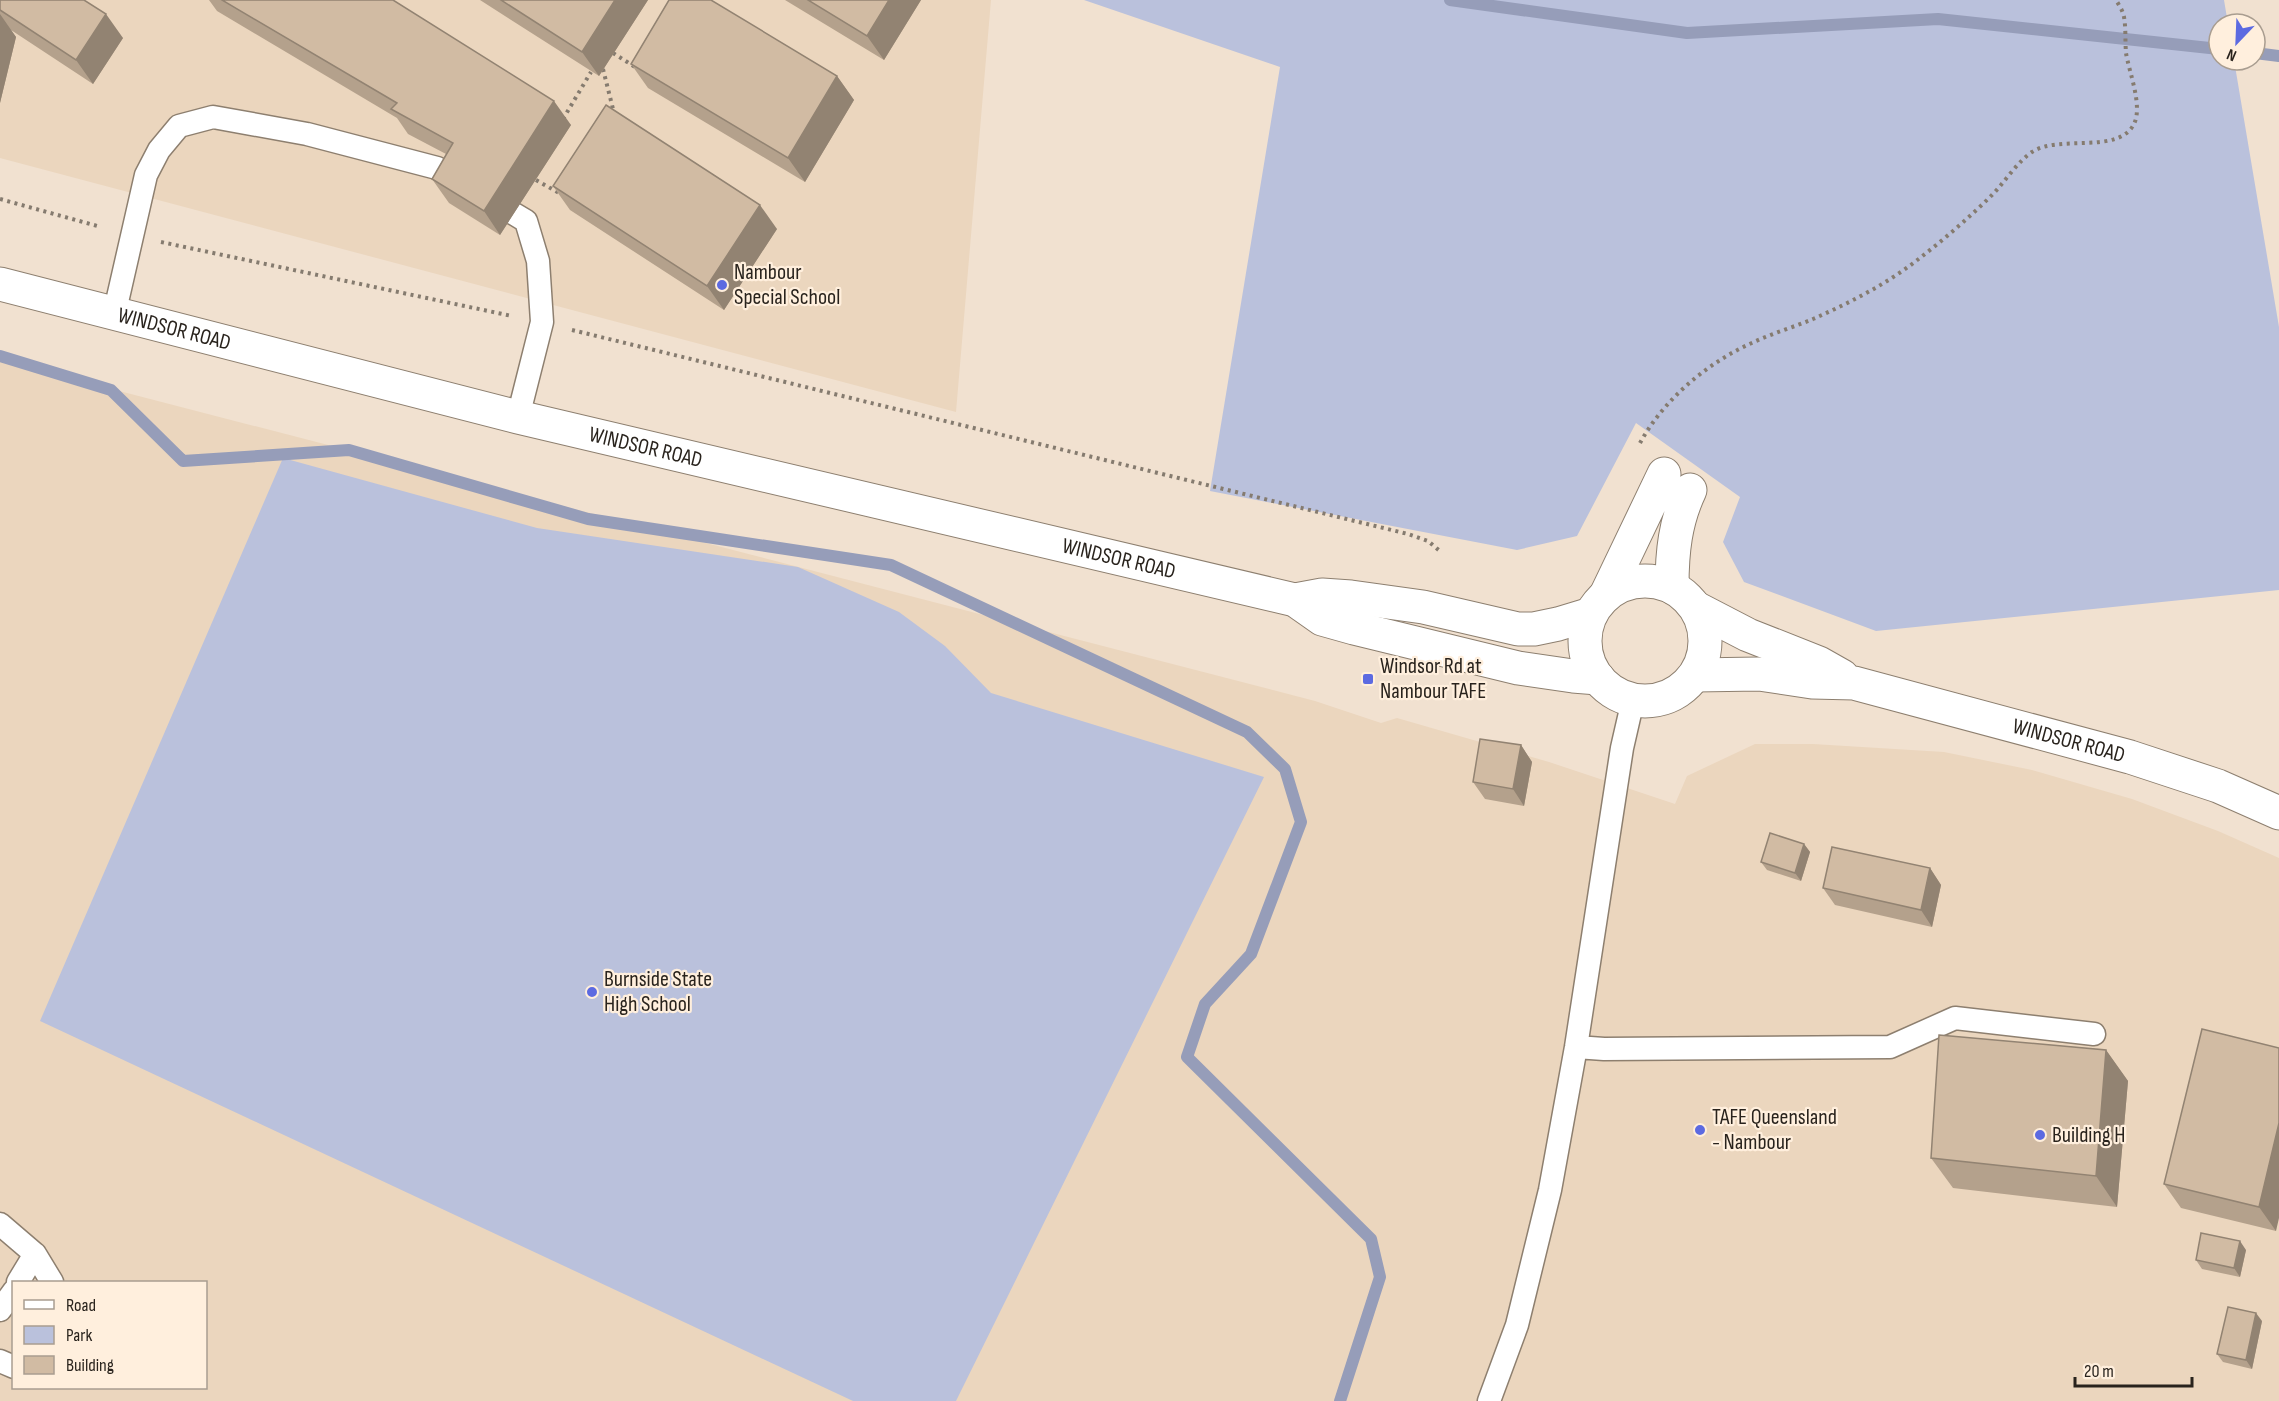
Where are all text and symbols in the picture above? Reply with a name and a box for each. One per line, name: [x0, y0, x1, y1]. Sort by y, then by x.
north arrow: [2207, 12, 2267, 72]
text: N: [2224, 44, 2239, 65]
place label: Nambour Special School: [734, 259, 840, 311]
marker: Nambour Special School: [715, 278, 729, 292]
street label: WINDSOR ROAD: [115, 301, 234, 356]
street label: WINDSOR ROAD: [586, 421, 705, 473]
street label: WINDSOR ROAD: [1059, 532, 1178, 585]
place label: Windsor Rd at Nambour TAFE: [1380, 653, 1486, 705]
marker: Windsor Rd at Nambour TAFE: [1361, 672, 1375, 686]
street label: WINDSOR ROAD: [2009, 713, 2128, 769]
place label: Burnside State High School: [604, 966, 712, 1018]
marker: Burnside State High School: [585, 985, 599, 999]
place label: TAFE Queensland - Nambour: [1712, 1104, 1837, 1156]
place label: Building H: [2052, 1122, 2125, 1149]
marker: TAFE Queensland - Nambour: [1693, 1123, 1707, 1137]
marker: Building H: [2033, 1128, 2047, 1142]
legend: [12, 1281, 207, 1389]
text: Road: [66, 1295, 96, 1316]
text: Park: [66, 1325, 92, 1346]
scale bar: [2075, 1350, 2192, 1388]
text: Building: [66, 1355, 114, 1376]
text: 20 m: [2084, 1361, 2114, 1382]

